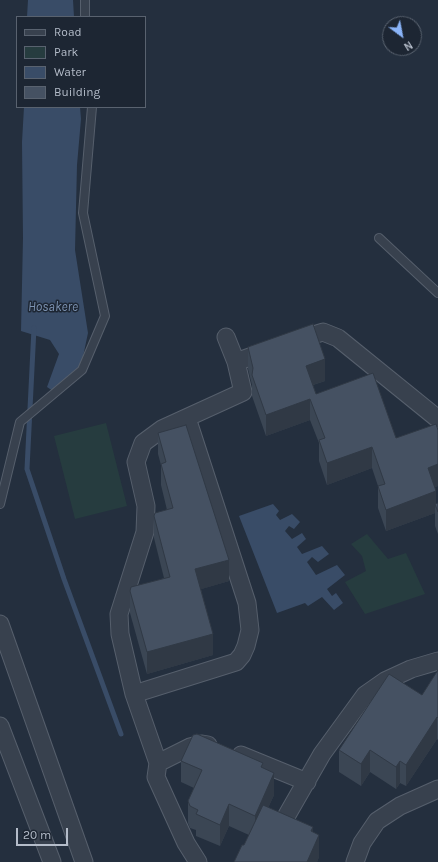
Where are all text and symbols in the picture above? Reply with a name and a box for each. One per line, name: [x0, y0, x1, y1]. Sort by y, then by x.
legend: [16, 16, 146, 108]
north arrow: [382, 16, 422, 56]
text: Road: [54, 25, 82, 39]
text: N: [401, 38, 415, 53]
text: Park: [54, 45, 78, 59]
text: Water: [54, 65, 86, 79]
text: Building: [54, 85, 100, 99]
water label: Hosakere: [28, 299, 78, 315]
scale bar: [18, 820, 70, 846]
text: 20 m: [23, 828, 51, 842]

